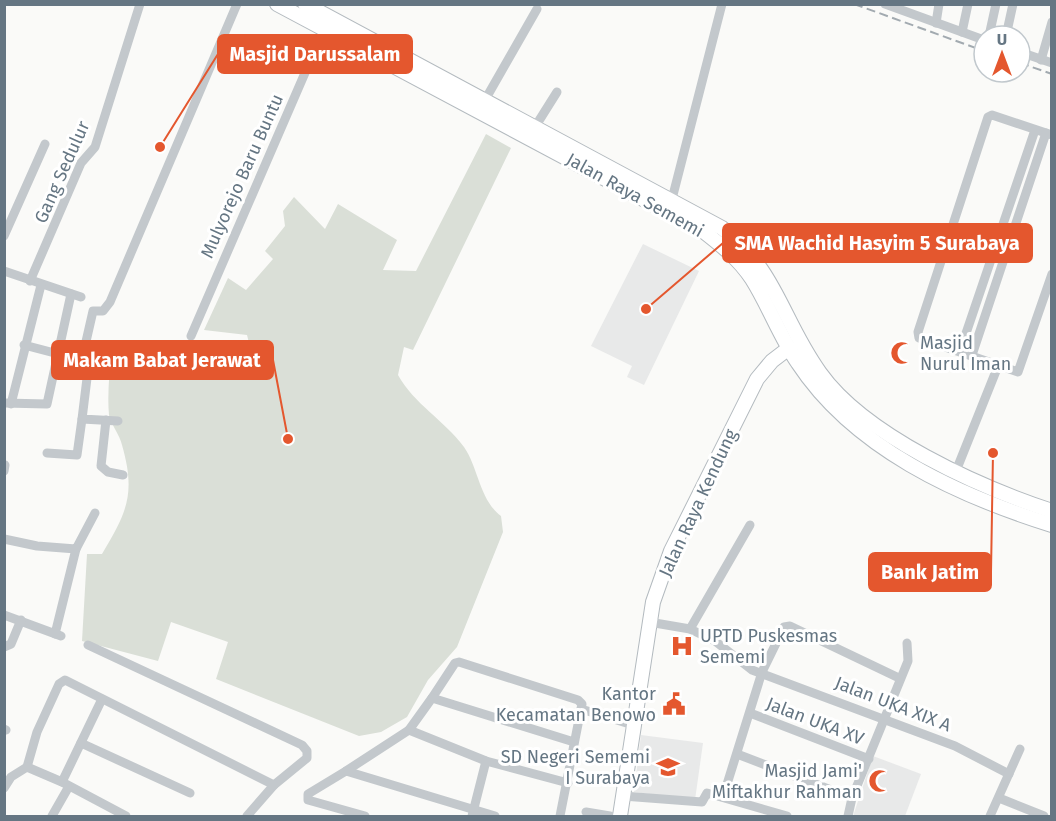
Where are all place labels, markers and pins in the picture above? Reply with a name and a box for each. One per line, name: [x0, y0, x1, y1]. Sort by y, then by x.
callout: Masjid Darussalam: [218, 35, 412, 73]
callout: SMA Wachid Hasyim 5 Surabaya: [723, 224, 1032, 262]
place label: Masjid Nurul Iman: [920, 332, 1011, 375]
mosque icon: Masjid Nurul Iman: [889, 340, 915, 366]
callout: Makam Babat Jerawat: [52, 341, 273, 379]
callout: Bank Jatim: [869, 553, 991, 591]
place label: UPTD Puskesmas Sememi: [700, 625, 837, 668]
hospital icon: UPTD Puskesmas Sememi: [669, 633, 695, 659]
place label: Kantor Kecamatan Benowo: [496, 683, 656, 726]
public building icon: Kantor Kecamatan Benowo: [661, 691, 687, 717]
place label: SD Negeri Sememi I Surabaya: [501, 746, 650, 789]
school or university icon: SD Negeri Sememi I Surabaya: [655, 754, 681, 780]
place label: Masjid Jami' Miftakhur Rahman: [712, 760, 862, 803]
mosque icon: Masjid Jami' Miftakhur Rahman: [867, 768, 893, 794]

